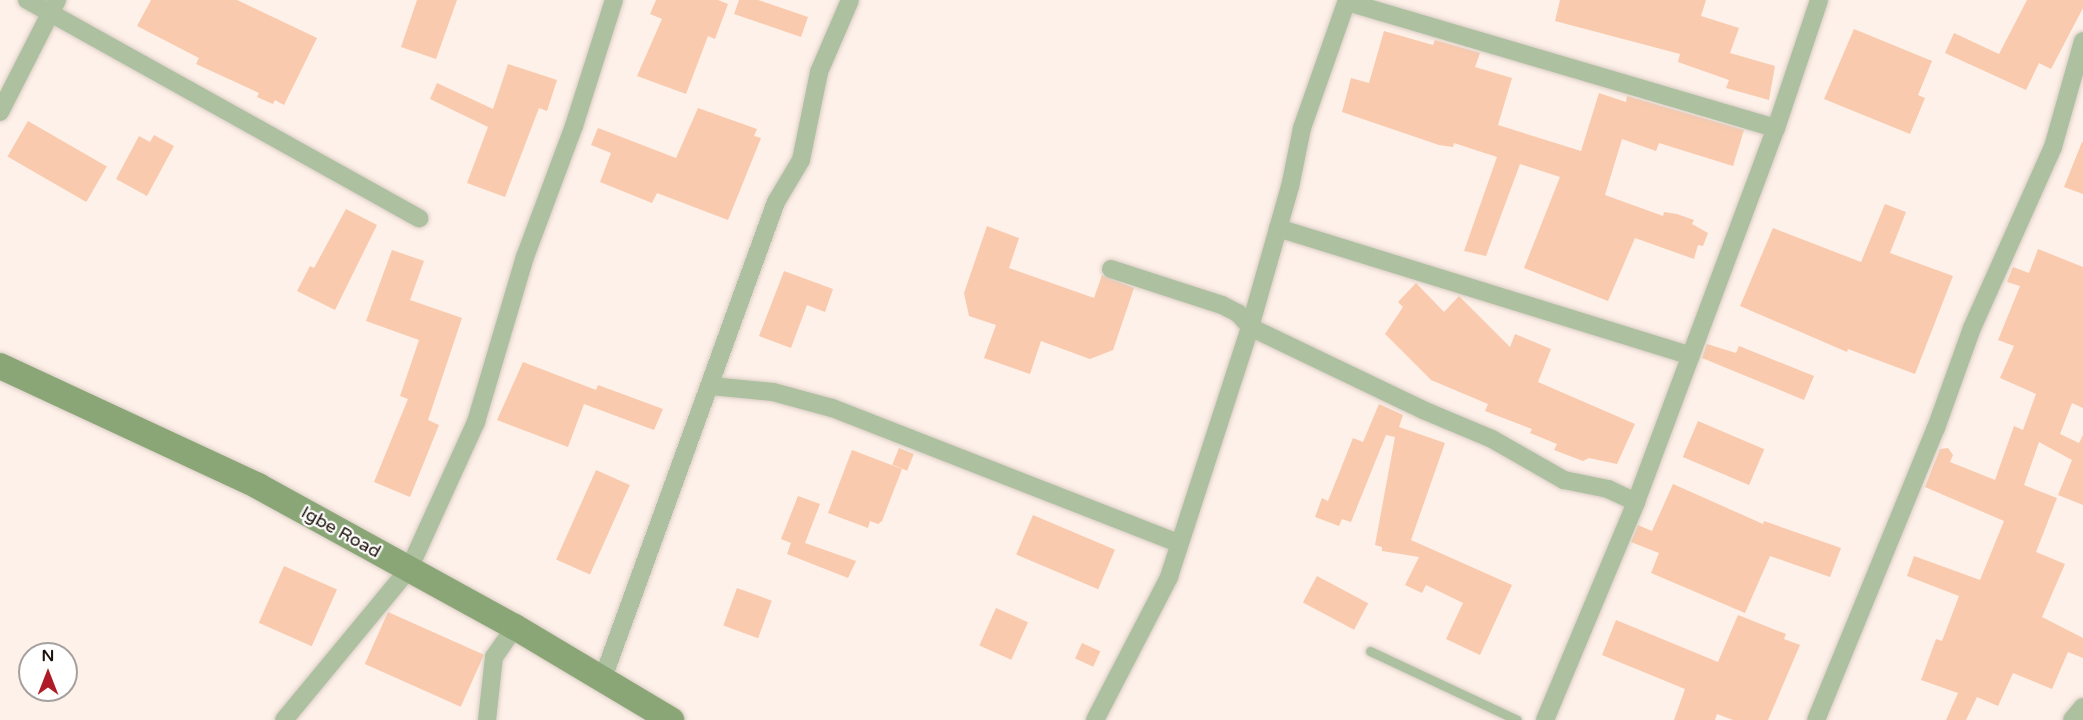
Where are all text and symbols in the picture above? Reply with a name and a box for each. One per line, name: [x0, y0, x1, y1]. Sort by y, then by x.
street label: Igbe Road: [297, 501, 385, 563]
north arrow: [18, 642, 78, 702]
text: N: [42, 646, 54, 666]

